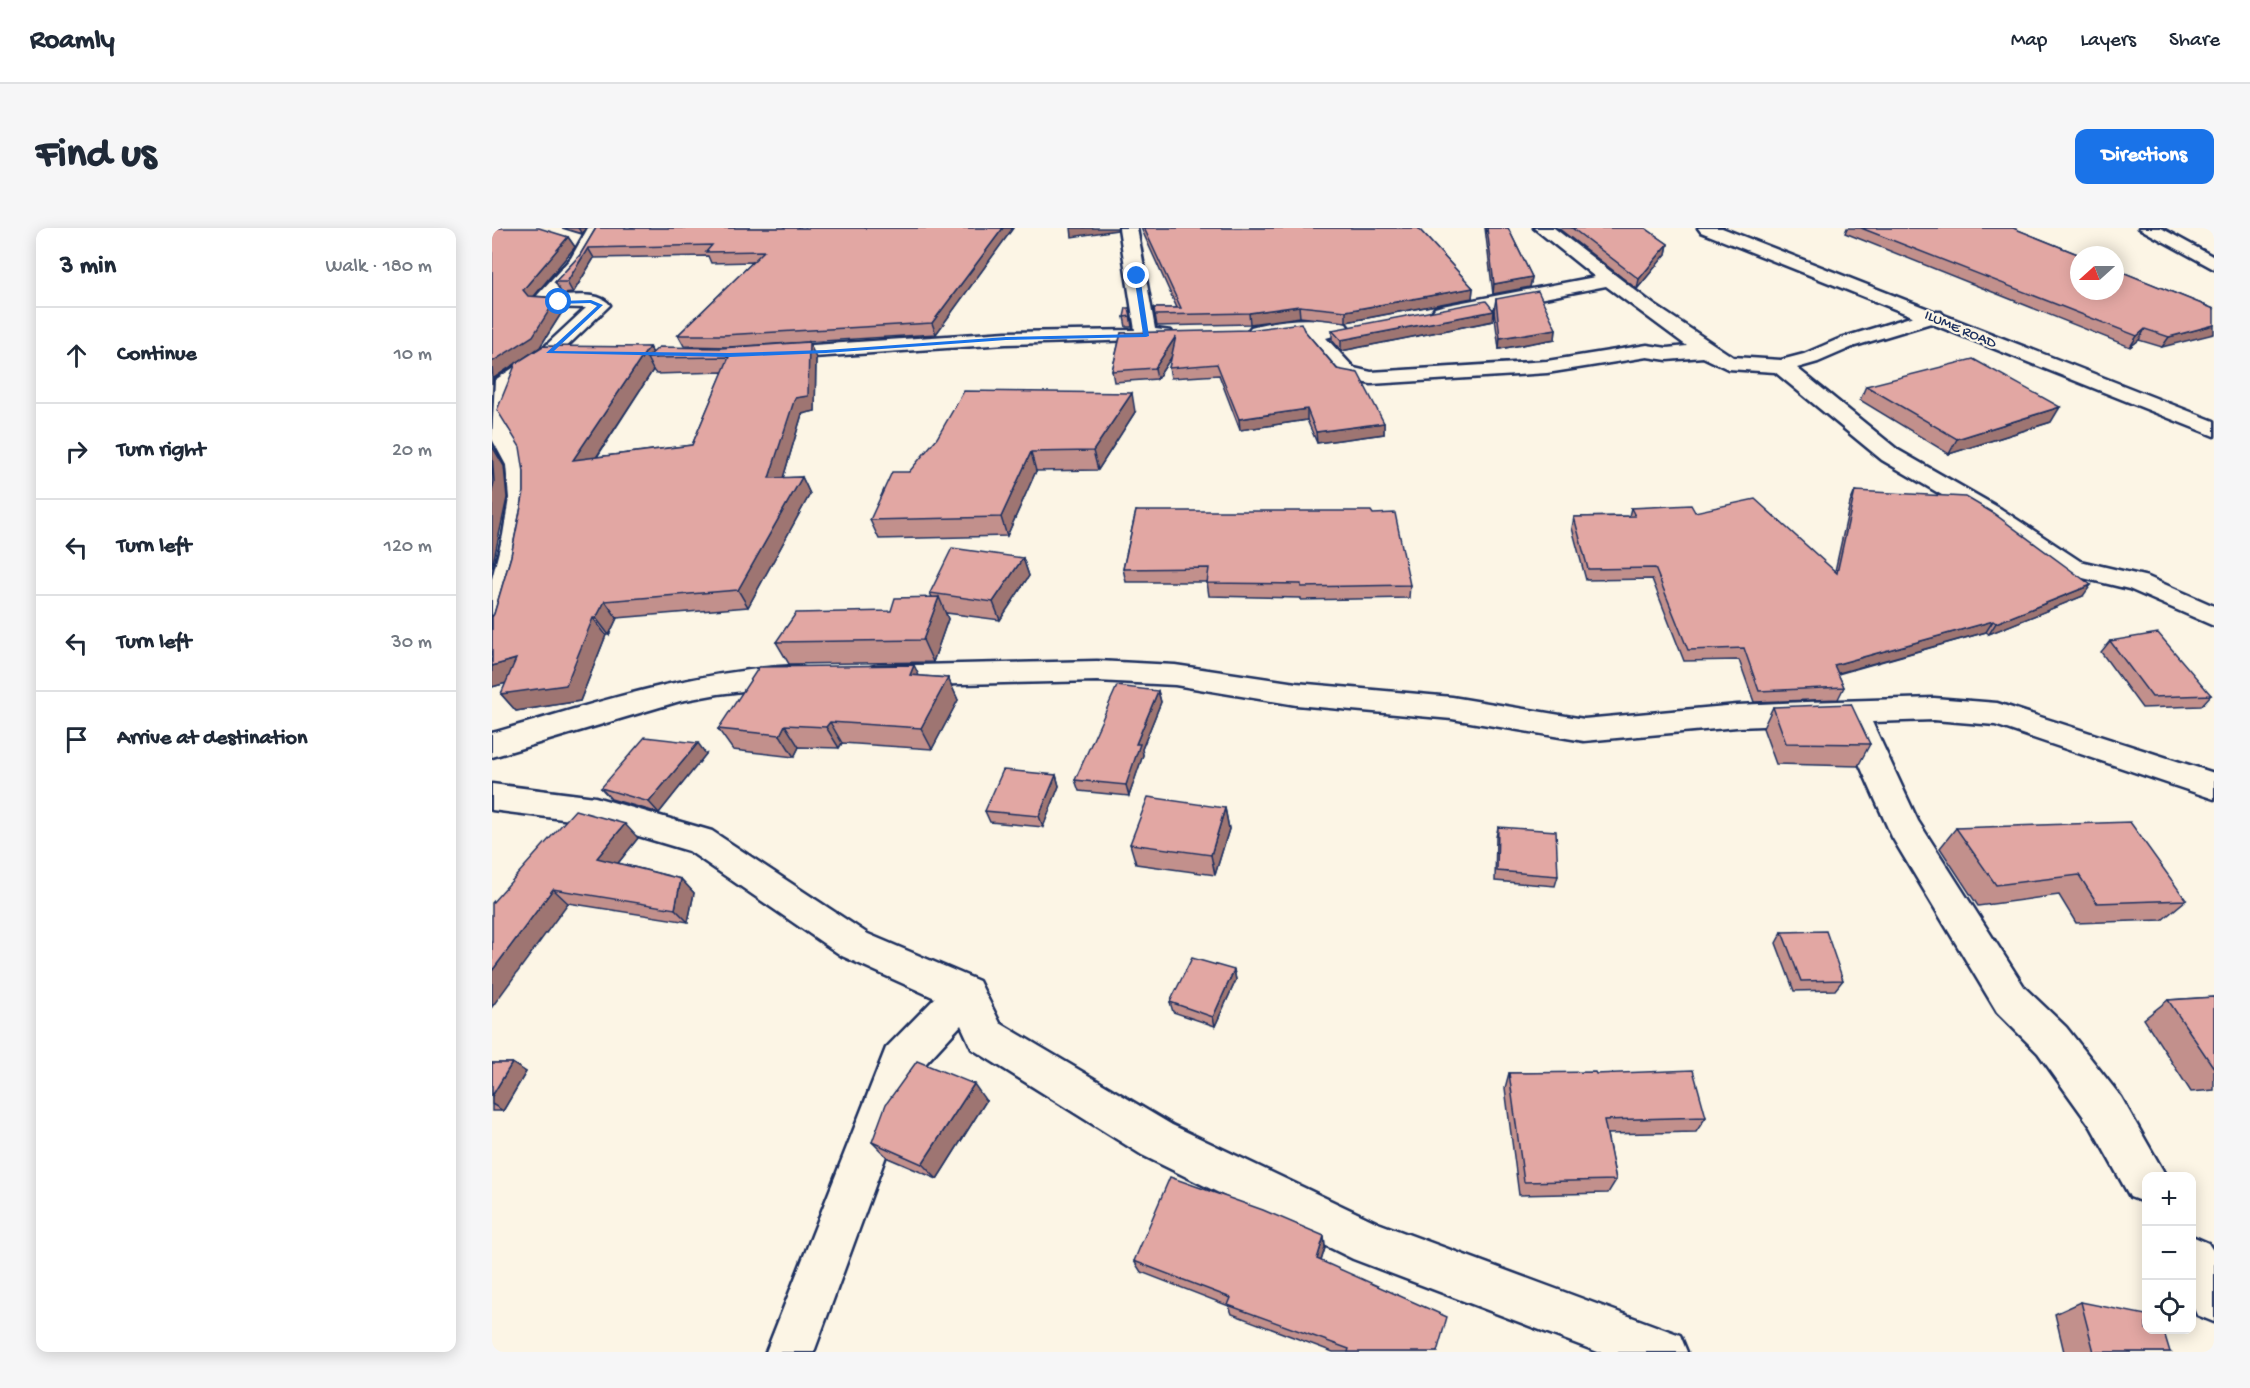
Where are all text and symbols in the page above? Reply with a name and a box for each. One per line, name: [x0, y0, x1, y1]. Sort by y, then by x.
text: Roamly: [30, 25, 115, 58]
text: Map: [2011, 29, 2047, 54]
text: Layers: [2080, 29, 2136, 54]
text: Share: [2169, 29, 2220, 54]
button: Directions: [2075, 129, 2214, 184]
text: Find us: [36, 132, 156, 181]
north arrow: [2070, 246, 2124, 300]
text: 3 min: [60, 252, 116, 283]
text: Walk · 180 m: [325, 256, 432, 279]
route end: [1123, 262, 1149, 288]
route start: [545, 288, 571, 314]
street label: ILUME ROAD: [1921, 307, 1999, 353]
icon: ahead: [60, 339, 93, 372]
text: Continue: [117, 342, 197, 368]
text: 10 m: [394, 344, 432, 367]
icon: right: [60, 435, 93, 468]
text: Turn right: [117, 438, 205, 464]
text: 20 m: [392, 440, 432, 463]
icon: left: [60, 531, 93, 564]
text: Turn left: [117, 534, 191, 560]
text: 120 m: [384, 536, 432, 559]
icon: left: [60, 627, 93, 660]
text: Turn left: [117, 630, 191, 656]
text: 30 m: [391, 632, 432, 655]
icon: arrive: [60, 723, 93, 756]
text: Arrive at destination: [117, 726, 307, 752]
map controls: [2142, 1172, 2196, 1334]
button: +: [2142, 1172, 2196, 1226]
button: −: [2142, 1226, 2196, 1280]
button: locate: [2142, 1280, 2196, 1334]

